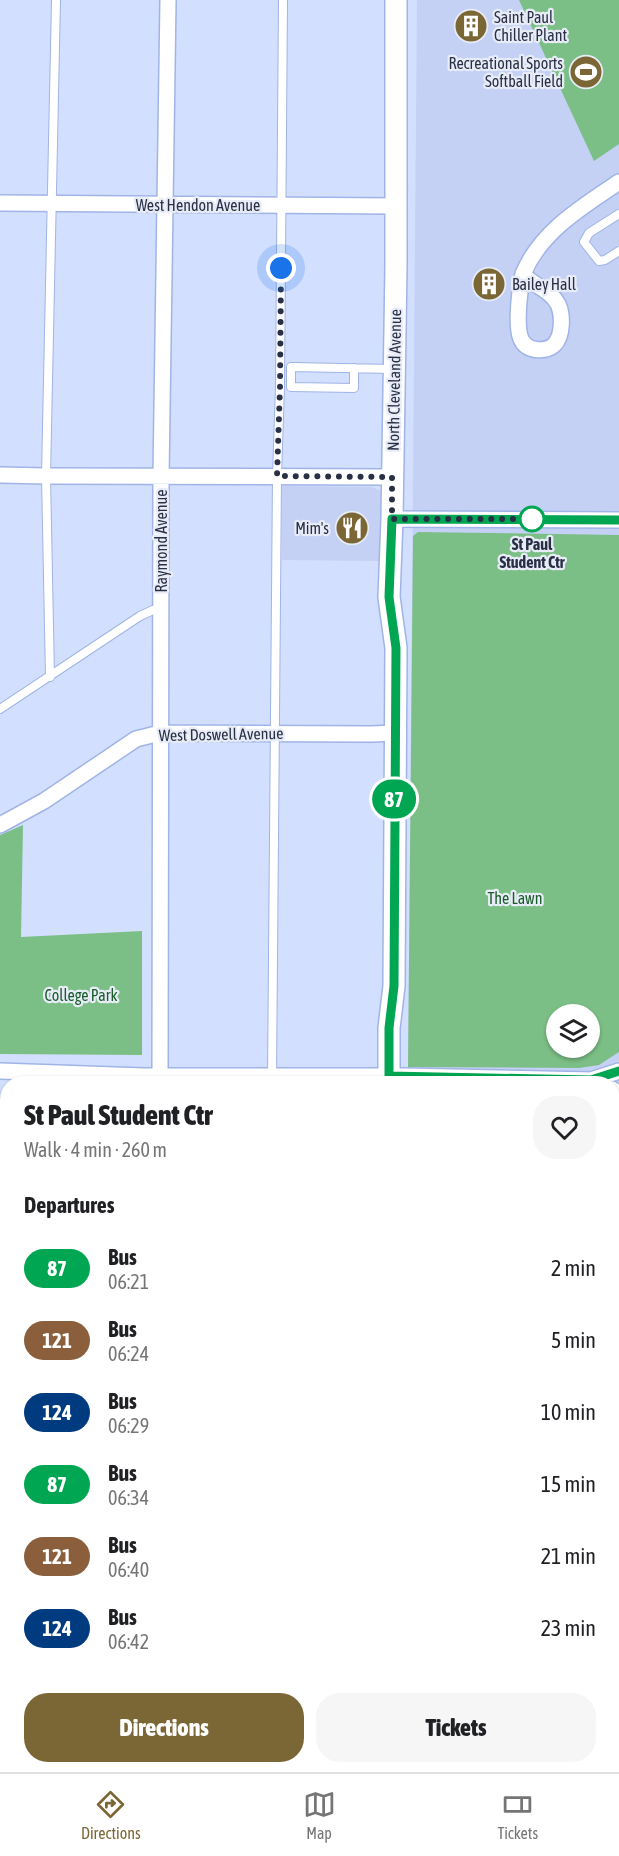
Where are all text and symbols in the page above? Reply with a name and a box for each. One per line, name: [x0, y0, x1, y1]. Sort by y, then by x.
building icon: Saint Paul Chiller Plant: [453, 8, 489, 44]
place label: Saint Paul Chiller Plant: [494, 8, 567, 44]
place label: Recreational Sports Softball Field: [448, 54, 563, 90]
sports icon: Recreational Sports Softball Field: [568, 54, 604, 90]
street label: West Hendon Avenue: [136, 196, 260, 214]
your location: [266, 253, 296, 283]
building icon: Bailey Hall: [471, 266, 507, 302]
place label: Bailey Hall: [512, 275, 577, 294]
street label: North Cleveland Avenue: [384, 309, 404, 451]
street label: Raymond Avenue: [152, 490, 171, 592]
marker: St Paul Student Ctr: [519, 506, 545, 532]
restaurant icon: Mim's: [334, 510, 370, 546]
place label: Mim's: [295, 519, 329, 537]
place label: St Paul Student Ctr: [500, 535, 565, 571]
street label: West Doswell Avenue: [159, 724, 283, 744]
line badge: 87: [367, 780, 421, 818]
text: 87: [384, 787, 404, 811]
park label: The Lawn: [488, 889, 542, 907]
park label: College Park: [44, 986, 118, 1005]
map controls: [546, 1004, 600, 1058]
button: layers: [546, 1004, 600, 1058]
button: heart: [533, 1096, 596, 1159]
text: St Paul Student Ctr: [24, 1099, 212, 1131]
text: Walk · 4 min · 260 m: [24, 1138, 167, 1161]
text: Departures: [24, 1192, 114, 1218]
text: Bus: [108, 1244, 137, 1270]
text: 2 min: [551, 1255, 596, 1281]
text: 87: [47, 1256, 67, 1280]
text: 06:21: [108, 1270, 149, 1293]
text: Bus: [108, 1316, 137, 1342]
text: 5 min: [551, 1327, 596, 1353]
text: 121: [42, 1328, 72, 1352]
text: 06:24: [108, 1342, 149, 1365]
text: Bus: [108, 1388, 137, 1414]
text: 10 min: [541, 1399, 596, 1425]
text: 124: [42, 1400, 72, 1424]
text: 06:29: [108, 1414, 149, 1437]
text: Bus: [108, 1460, 137, 1486]
text: 15 min: [541, 1471, 596, 1497]
text: 87: [47, 1472, 67, 1496]
text: 06:34: [108, 1486, 149, 1509]
text: Bus: [108, 1532, 137, 1558]
text: 21 min: [541, 1543, 596, 1569]
text: 121: [42, 1544, 72, 1568]
text: 06:40: [108, 1558, 149, 1581]
text: Bus: [108, 1604, 137, 1630]
text: 23 min: [541, 1615, 596, 1641]
text: 124: [42, 1616, 72, 1640]
text: 06:42: [108, 1630, 149, 1653]
button: Directions: [24, 1693, 304, 1762]
button: Tickets: [316, 1693, 596, 1762]
tab: Directions: [81, 1788, 141, 1842]
tab: Map: [303, 1788, 336, 1842]
tab: Tickets: [497, 1788, 538, 1842]

